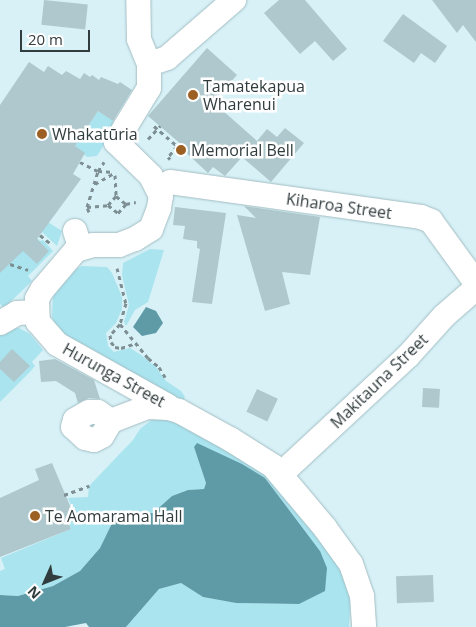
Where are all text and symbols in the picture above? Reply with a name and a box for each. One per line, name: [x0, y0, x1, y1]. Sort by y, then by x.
scale bar: [22, 20, 92, 52]
text: 20 m: [28, 29, 63, 49]
place label: Tamatekapua Wharenui: [203, 76, 305, 114]
marker: Tamatekapua Wharenui: [187, 89, 199, 101]
place label: Whakatūria: [52, 124, 138, 144]
marker: Whakatūria: [36, 128, 48, 140]
place label: Memorial Bell: [191, 140, 294, 160]
marker: Memorial Bell: [175, 144, 187, 156]
street label: Kiharoa Street: [285, 189, 393, 223]
street label: Makitauna Street: [326, 330, 432, 432]
street label: Hurunga Street: [59, 339, 169, 411]
place label: Te Aomarama Hall: [45, 506, 182, 526]
marker: Te Aomarama Hall: [29, 510, 41, 522]
north arrow: [20, 557, 70, 607]
text: N: [23, 582, 45, 603]

